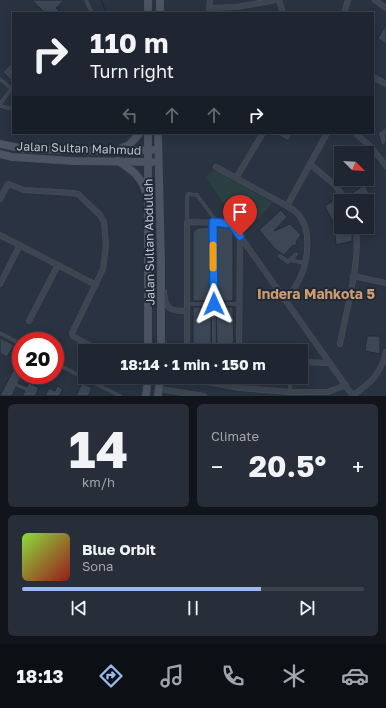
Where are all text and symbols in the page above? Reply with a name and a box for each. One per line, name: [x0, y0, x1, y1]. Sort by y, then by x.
text: 110 m: [90, 26, 169, 59]
icon: right: [24, 28, 76, 80]
text: Turn right: [90, 60, 174, 82]
icon: left: [119, 104, 141, 126]
icon: ahead: [161, 104, 183, 126]
icon: ahead: [203, 104, 225, 126]
icon: right: [245, 104, 267, 126]
street label: Jalan Sultan Mahmud: [16, 138, 142, 158]
north arrow: [334, 146, 374, 186]
map controls: [334, 146, 374, 234]
street label: Jalan Sultan Abdullah: [140, 178, 158, 306]
button: search: [334, 194, 374, 234]
pin: [223, 195, 257, 236]
icon: arrive: [229, 201, 251, 223]
position arrow: [193, 283, 235, 325]
district label: Indera Mahkota 5: [257, 285, 375, 302]
speed limit sign: 20: [12, 332, 64, 384]
text: 18:14 · 1 min · 150 m: [120, 355, 266, 373]
text: 14: [69, 417, 128, 479]
text: Climate: [211, 428, 259, 444]
text: 20.5°: [249, 448, 326, 484]
text: −: [211, 453, 223, 480]
text: +: [352, 453, 364, 480]
text: km/h: [82, 474, 115, 490]
text: Blue Orbit: [82, 540, 156, 558]
text: Sona: [82, 558, 113, 574]
icon: previous: [68, 597, 90, 619]
icon: pause: [182, 597, 204, 619]
icon: next: [296, 597, 318, 619]
icon: directions: [97, 662, 125, 690]
icon: music: [158, 662, 186, 690]
icon: phone: [219, 662, 247, 690]
icon: climate: [280, 662, 308, 690]
icon: car: [341, 662, 369, 690]
text: 18:13: [17, 665, 63, 687]

